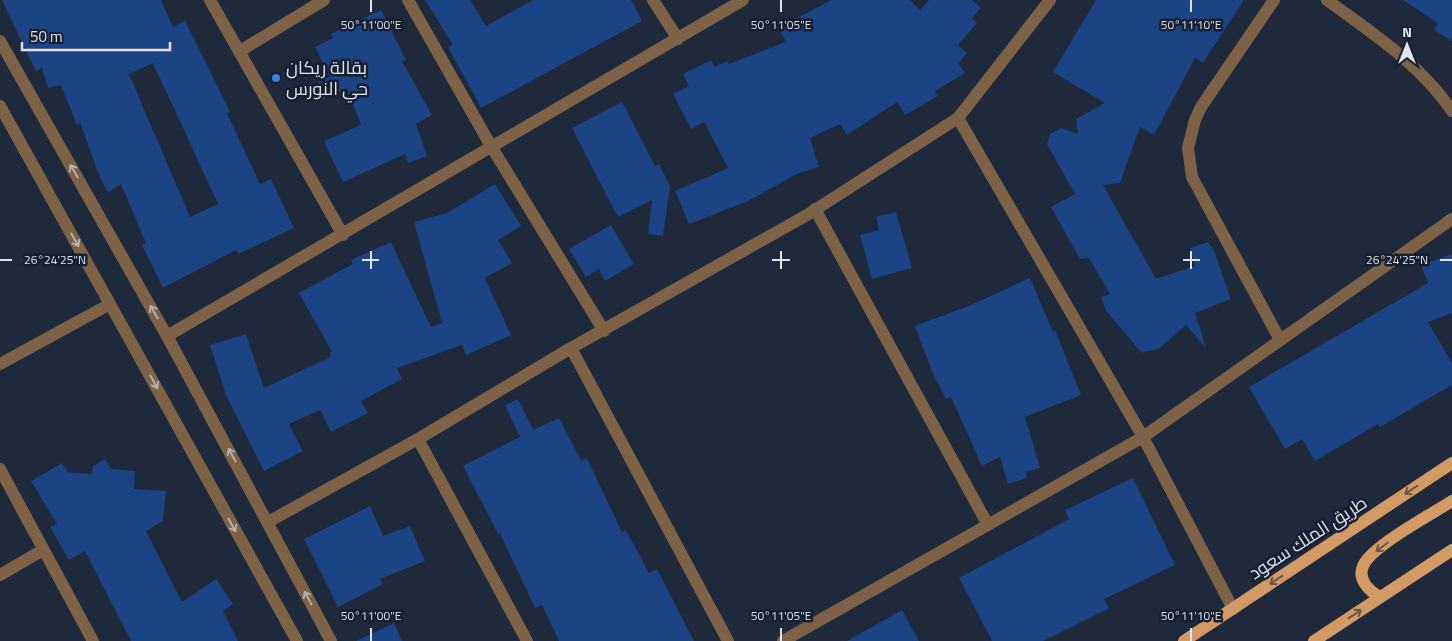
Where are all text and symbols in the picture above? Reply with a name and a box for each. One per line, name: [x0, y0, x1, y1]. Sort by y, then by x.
text: 50°11'00"E: [341, 15, 402, 34]
text: 50°11'05"E: [751, 15, 812, 34]
text: 50°11'10"E: [1161, 15, 1222, 34]
scale bar: [22, 20, 170, 52]
north arrow: [1382, 20, 1432, 70]
text: N: [1402, 21, 1412, 42]
text: 50 m: [30, 25, 63, 48]
place label: بقالة ريكان حي النورس: [286, 54, 368, 103]
marker: بقالة ريكان حي النورس: [270, 72, 282, 84]
one-way arrow: [68, 164, 78, 178]
one-way arrow: [70, 233, 80, 248]
text: 26°24'25"N: [24, 250, 86, 269]
text: 26°24'25"N: [1366, 250, 1428, 269]
one-way arrow: [148, 305, 158, 320]
one-way arrow: [149, 375, 159, 389]
one-way arrow: [226, 448, 236, 462]
one-way arrow: [1405, 486, 1419, 496]
street label: طريق الملك سعود: [1243, 489, 1372, 586]
one-way arrow: [228, 517, 238, 531]
one-way arrow: [1375, 542, 1389, 552]
one-way arrow: [1269, 575, 1283, 585]
one-way arrow: [303, 591, 312, 606]
text: 50°11'00"E: [341, 606, 402, 625]
text: 50°11'05"E: [751, 606, 812, 625]
text: 50°11'10"E: [1161, 606, 1222, 625]
one-way arrow: [1348, 609, 1362, 619]

